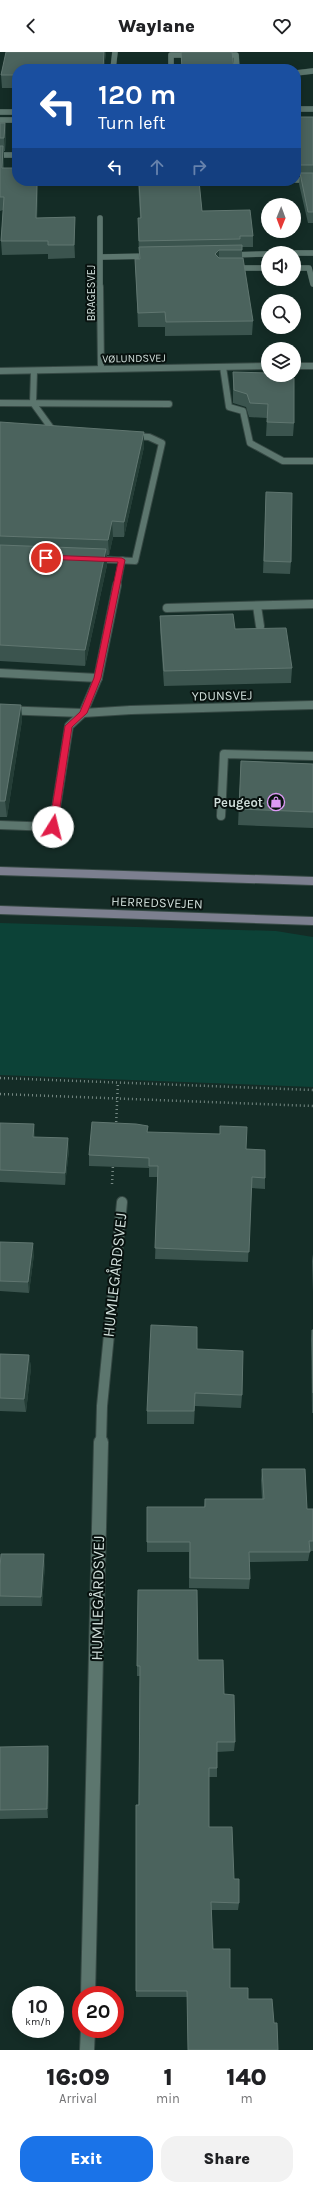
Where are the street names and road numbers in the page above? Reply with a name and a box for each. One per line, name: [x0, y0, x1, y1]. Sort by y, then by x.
street label: BRAGESVEJ: [85, 265, 98, 321]
street label: VØLUNDSVEJ: [102, 351, 166, 366]
street label: YDUNSVEJ: [191, 687, 253, 704]
street label: HERREDSVEJEN: [111, 893, 203, 912]
street label: HUMLEGÅRDSVEJ: [99, 1212, 130, 1338]
street label: HUMLEGÅRDSVEJ: [87, 1535, 108, 1661]

